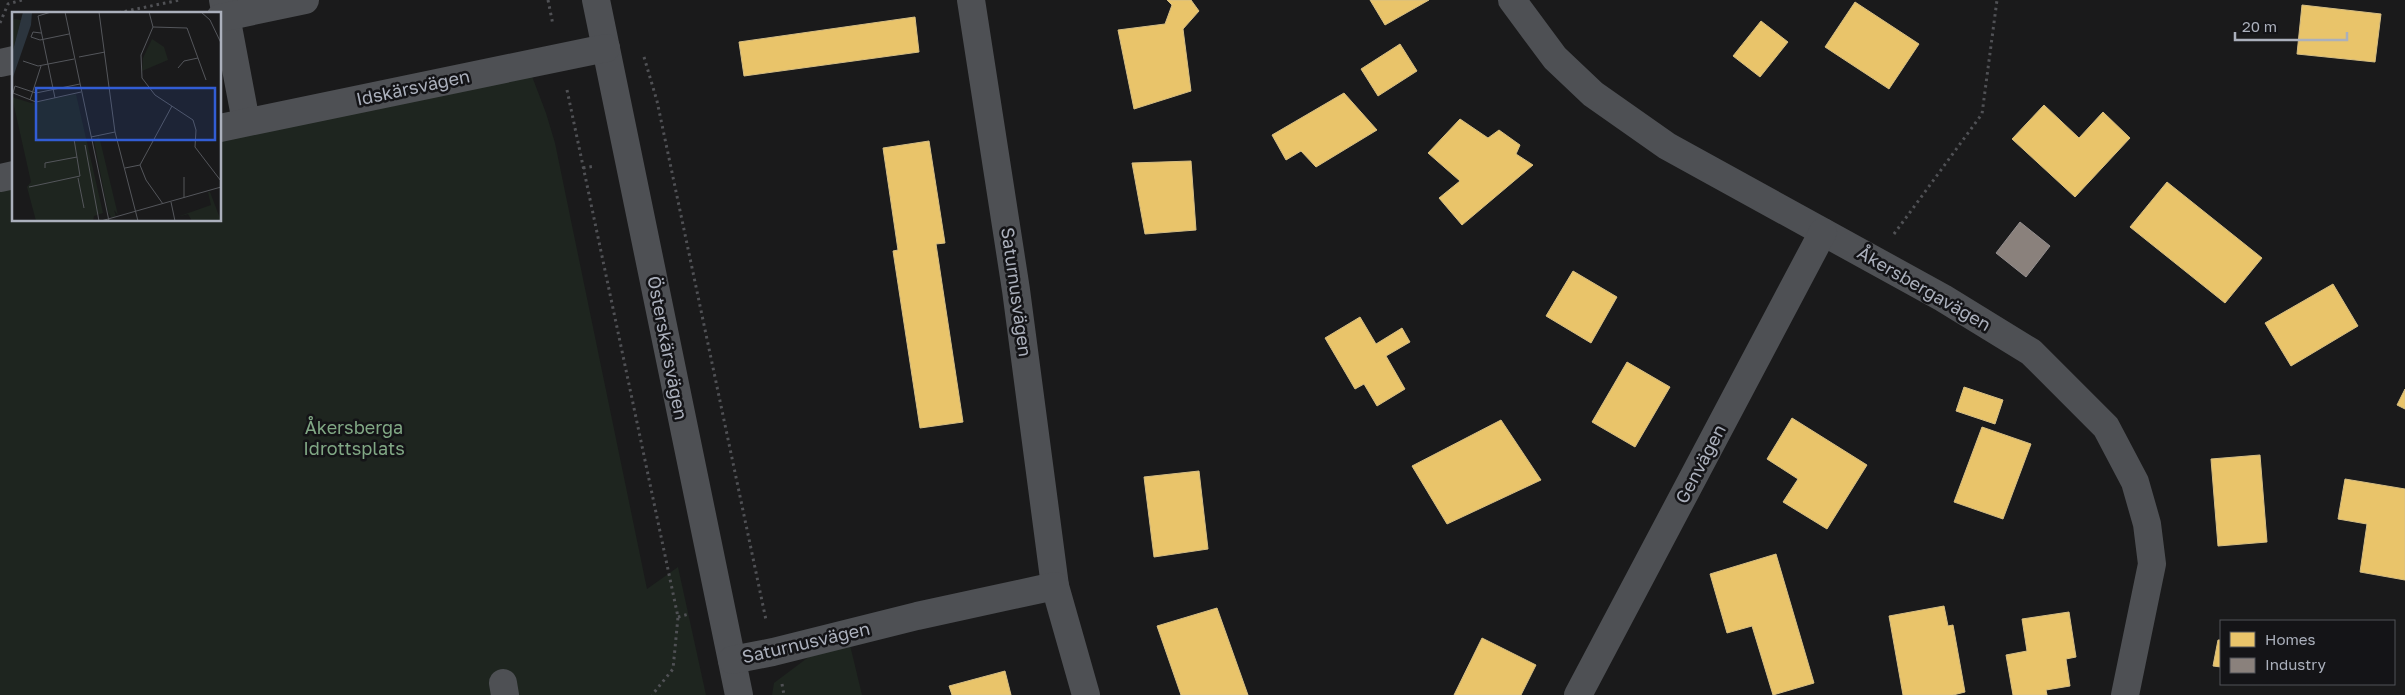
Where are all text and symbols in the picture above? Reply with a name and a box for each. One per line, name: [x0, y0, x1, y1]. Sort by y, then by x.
scale bar: [2235, 10, 2348, 42]
inset map: [12, 12, 221, 221]
text: 20 m: [2242, 17, 2277, 35]
street label: Idskärsvägen: [354, 64, 472, 110]
street label: Saturnusvägen: [997, 226, 1037, 358]
street label: Åkersbergavägen: [1854, 241, 1995, 335]
street label: Österskärsvägen: [643, 274, 693, 422]
park label: Åkersberga Idrottsplats: [303, 416, 405, 459]
street label: Genvägen: [1670, 420, 1730, 507]
street label: Saturnusvägen: [740, 617, 872, 667]
legend: [2220, 620, 2395, 685]
text: Homes: [2265, 630, 2315, 648]
text: Industry: [2265, 655, 2326, 673]

